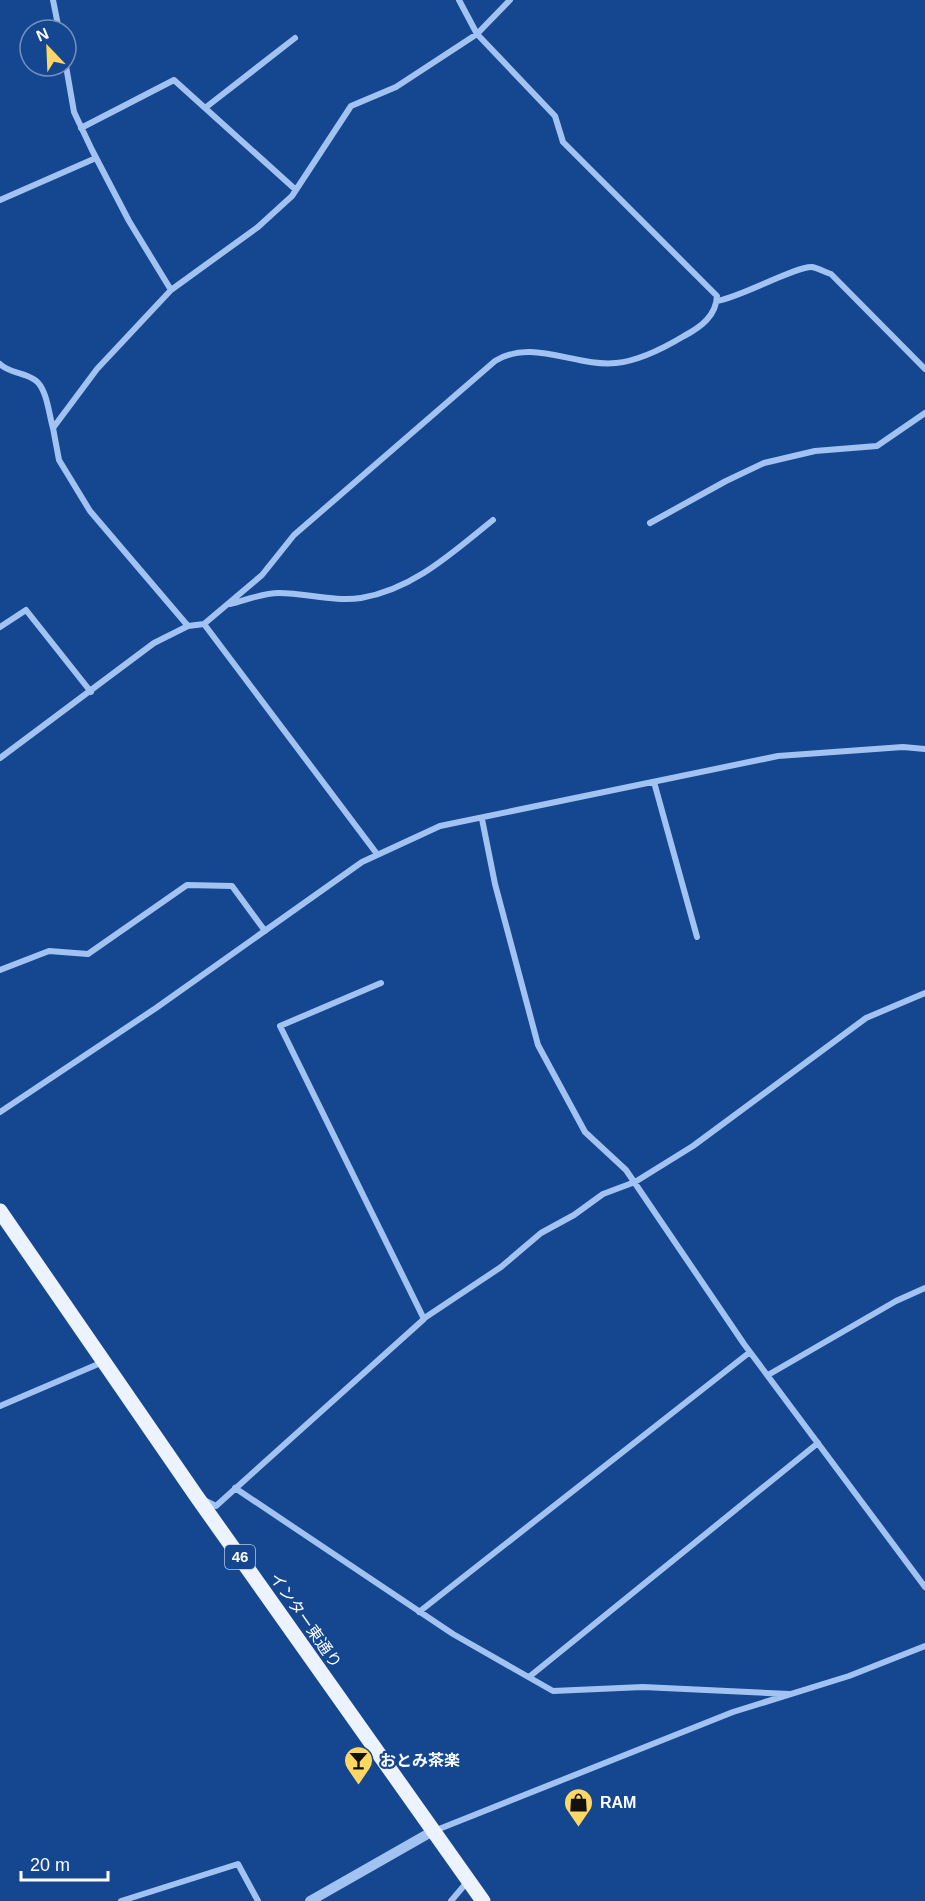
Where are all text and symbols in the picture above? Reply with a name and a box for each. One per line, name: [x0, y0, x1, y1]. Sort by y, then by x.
north arrow: [18, 18, 78, 78]
text: N: [34, 25, 51, 45]
road number: 46: [225, 1545, 255, 1569]
street label: インター東通り: [267, 1570, 345, 1671]
bar icon: おとみ茶楽: [343, 1744, 375, 1786]
place label: おとみ茶楽: [380, 1752, 460, 1769]
shop icon: RAM: [563, 1786, 595, 1828]
place label: RAM: [600, 1794, 636, 1811]
scale bar: [21, 1844, 108, 1882]
text: 20 m: [30, 1855, 70, 1875]

